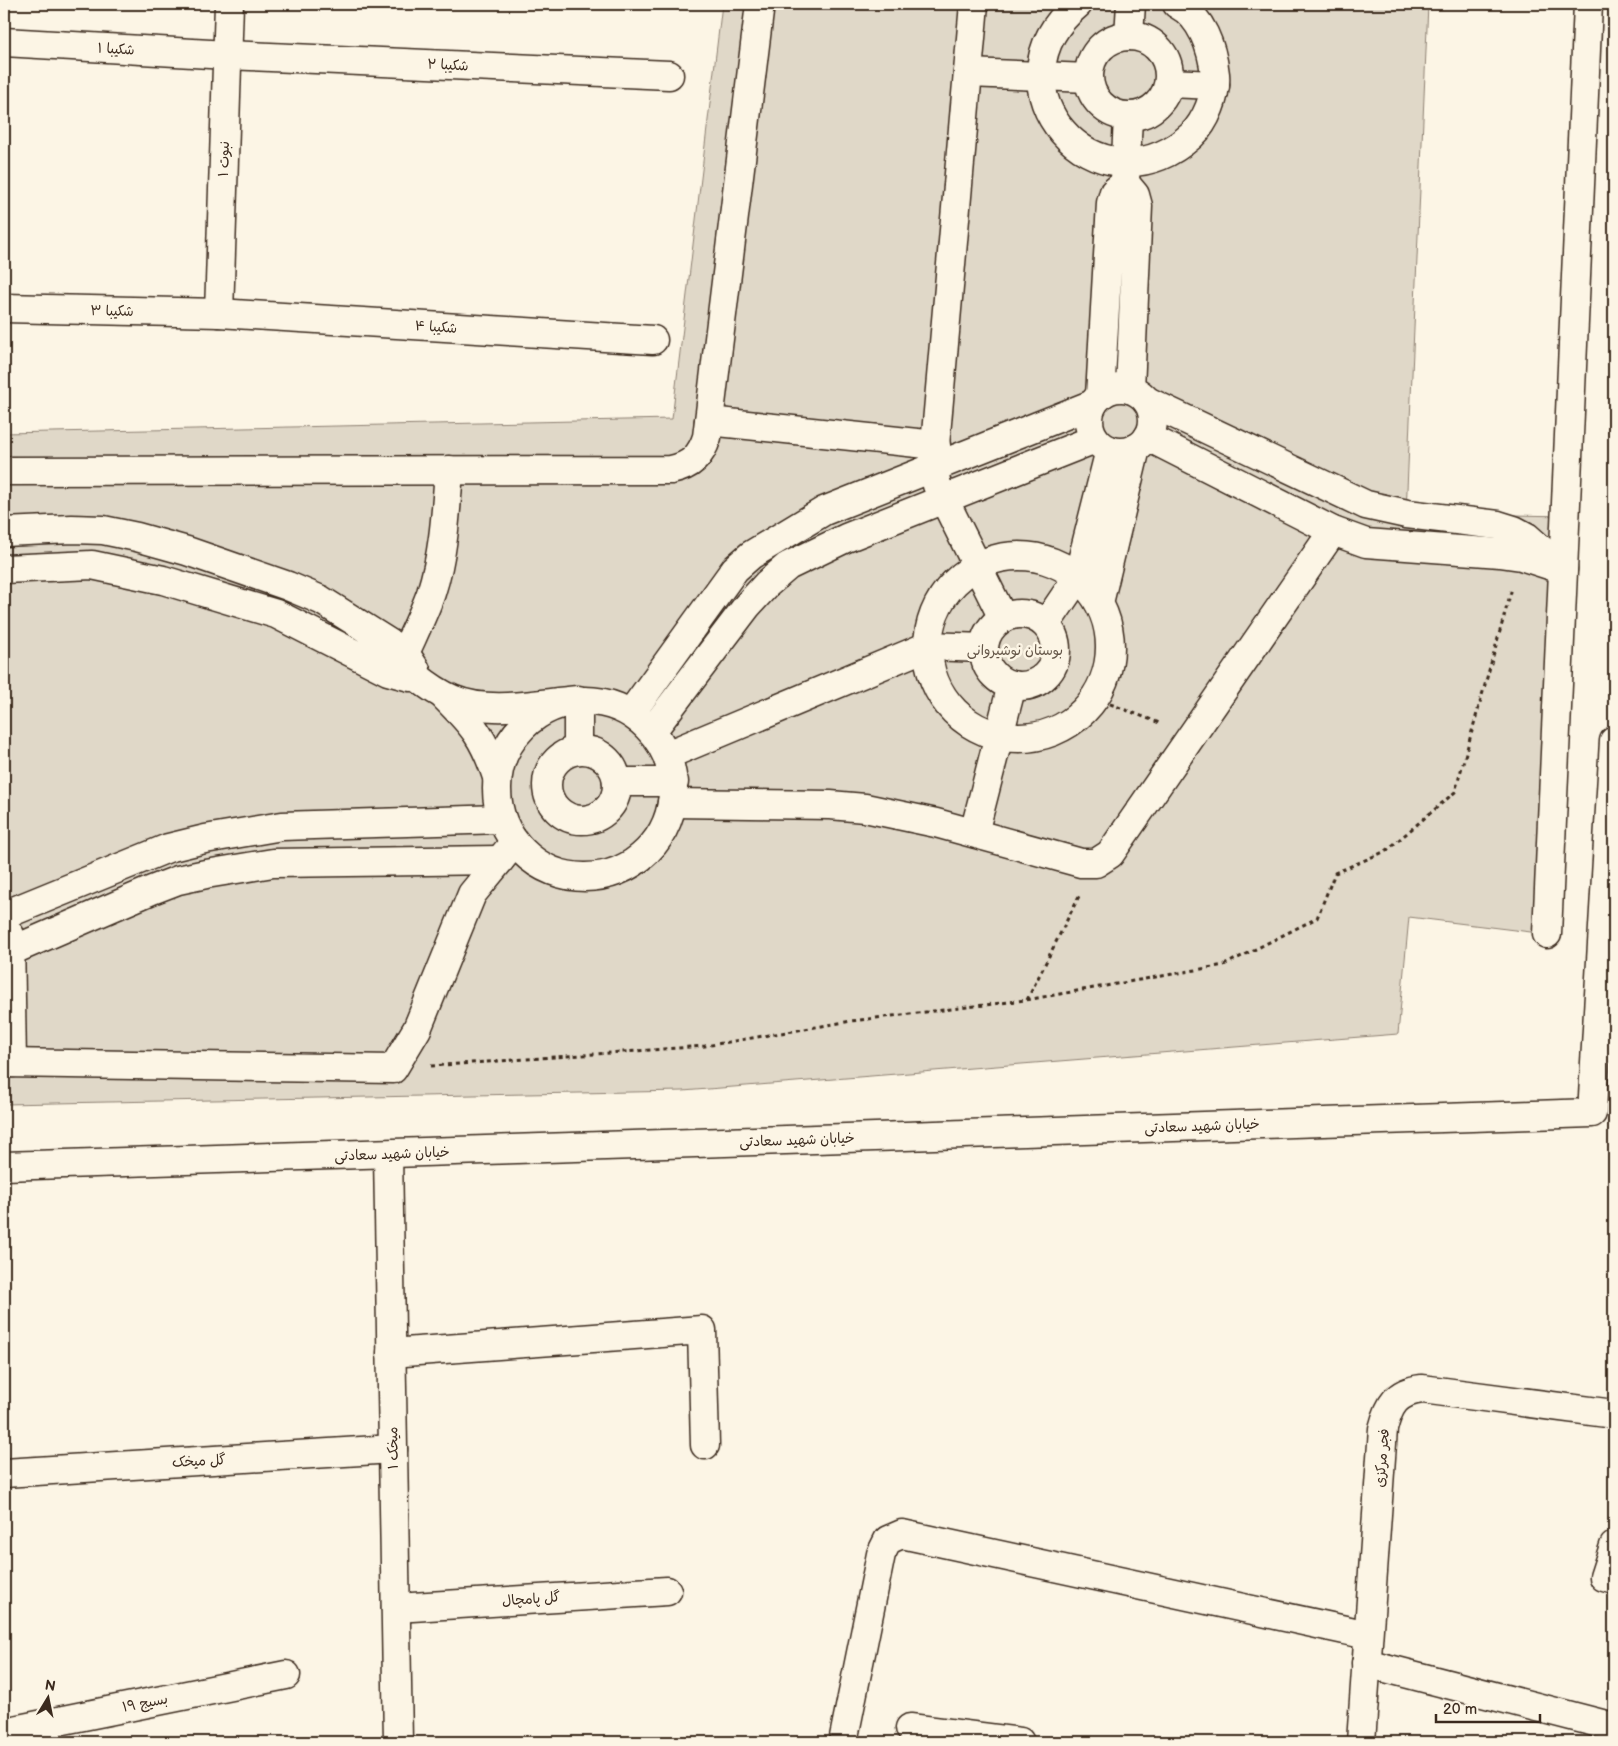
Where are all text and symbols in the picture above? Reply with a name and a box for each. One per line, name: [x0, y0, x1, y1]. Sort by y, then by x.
street label: شکیبا ۱: [97, 40, 135, 58]
street label: شکیبا ۲: [427, 55, 469, 75]
street label: نبوت ۱: [215, 141, 233, 177]
street label: شکیبا ۳: [90, 302, 134, 320]
street label: شکیبا ۴: [414, 317, 458, 337]
park label: بوستان نوشیروانی: [967, 642, 1063, 659]
street label: خیابان شهید سعادتی: [1144, 1115, 1260, 1137]
street label: خیابان شهید سعادتی: [739, 1129, 855, 1151]
street label: خیابان شهید سعادتی: [334, 1143, 450, 1165]
street label: میخک ۱: [384, 1426, 402, 1470]
street label: فجر مرکزی: [1371, 1428, 1393, 1488]
street label: گل میخک: [172, 1451, 226, 1471]
street label: گل پامچال: [501, 1588, 561, 1611]
north arrow: [22, 1674, 72, 1724]
text: N: [44, 1676, 57, 1695]
street label: بسیج ۱۹: [121, 1690, 169, 1717]
scale bar: [1436, 1691, 1539, 1723]
text: 20 m: [1443, 1700, 1477, 1719]

